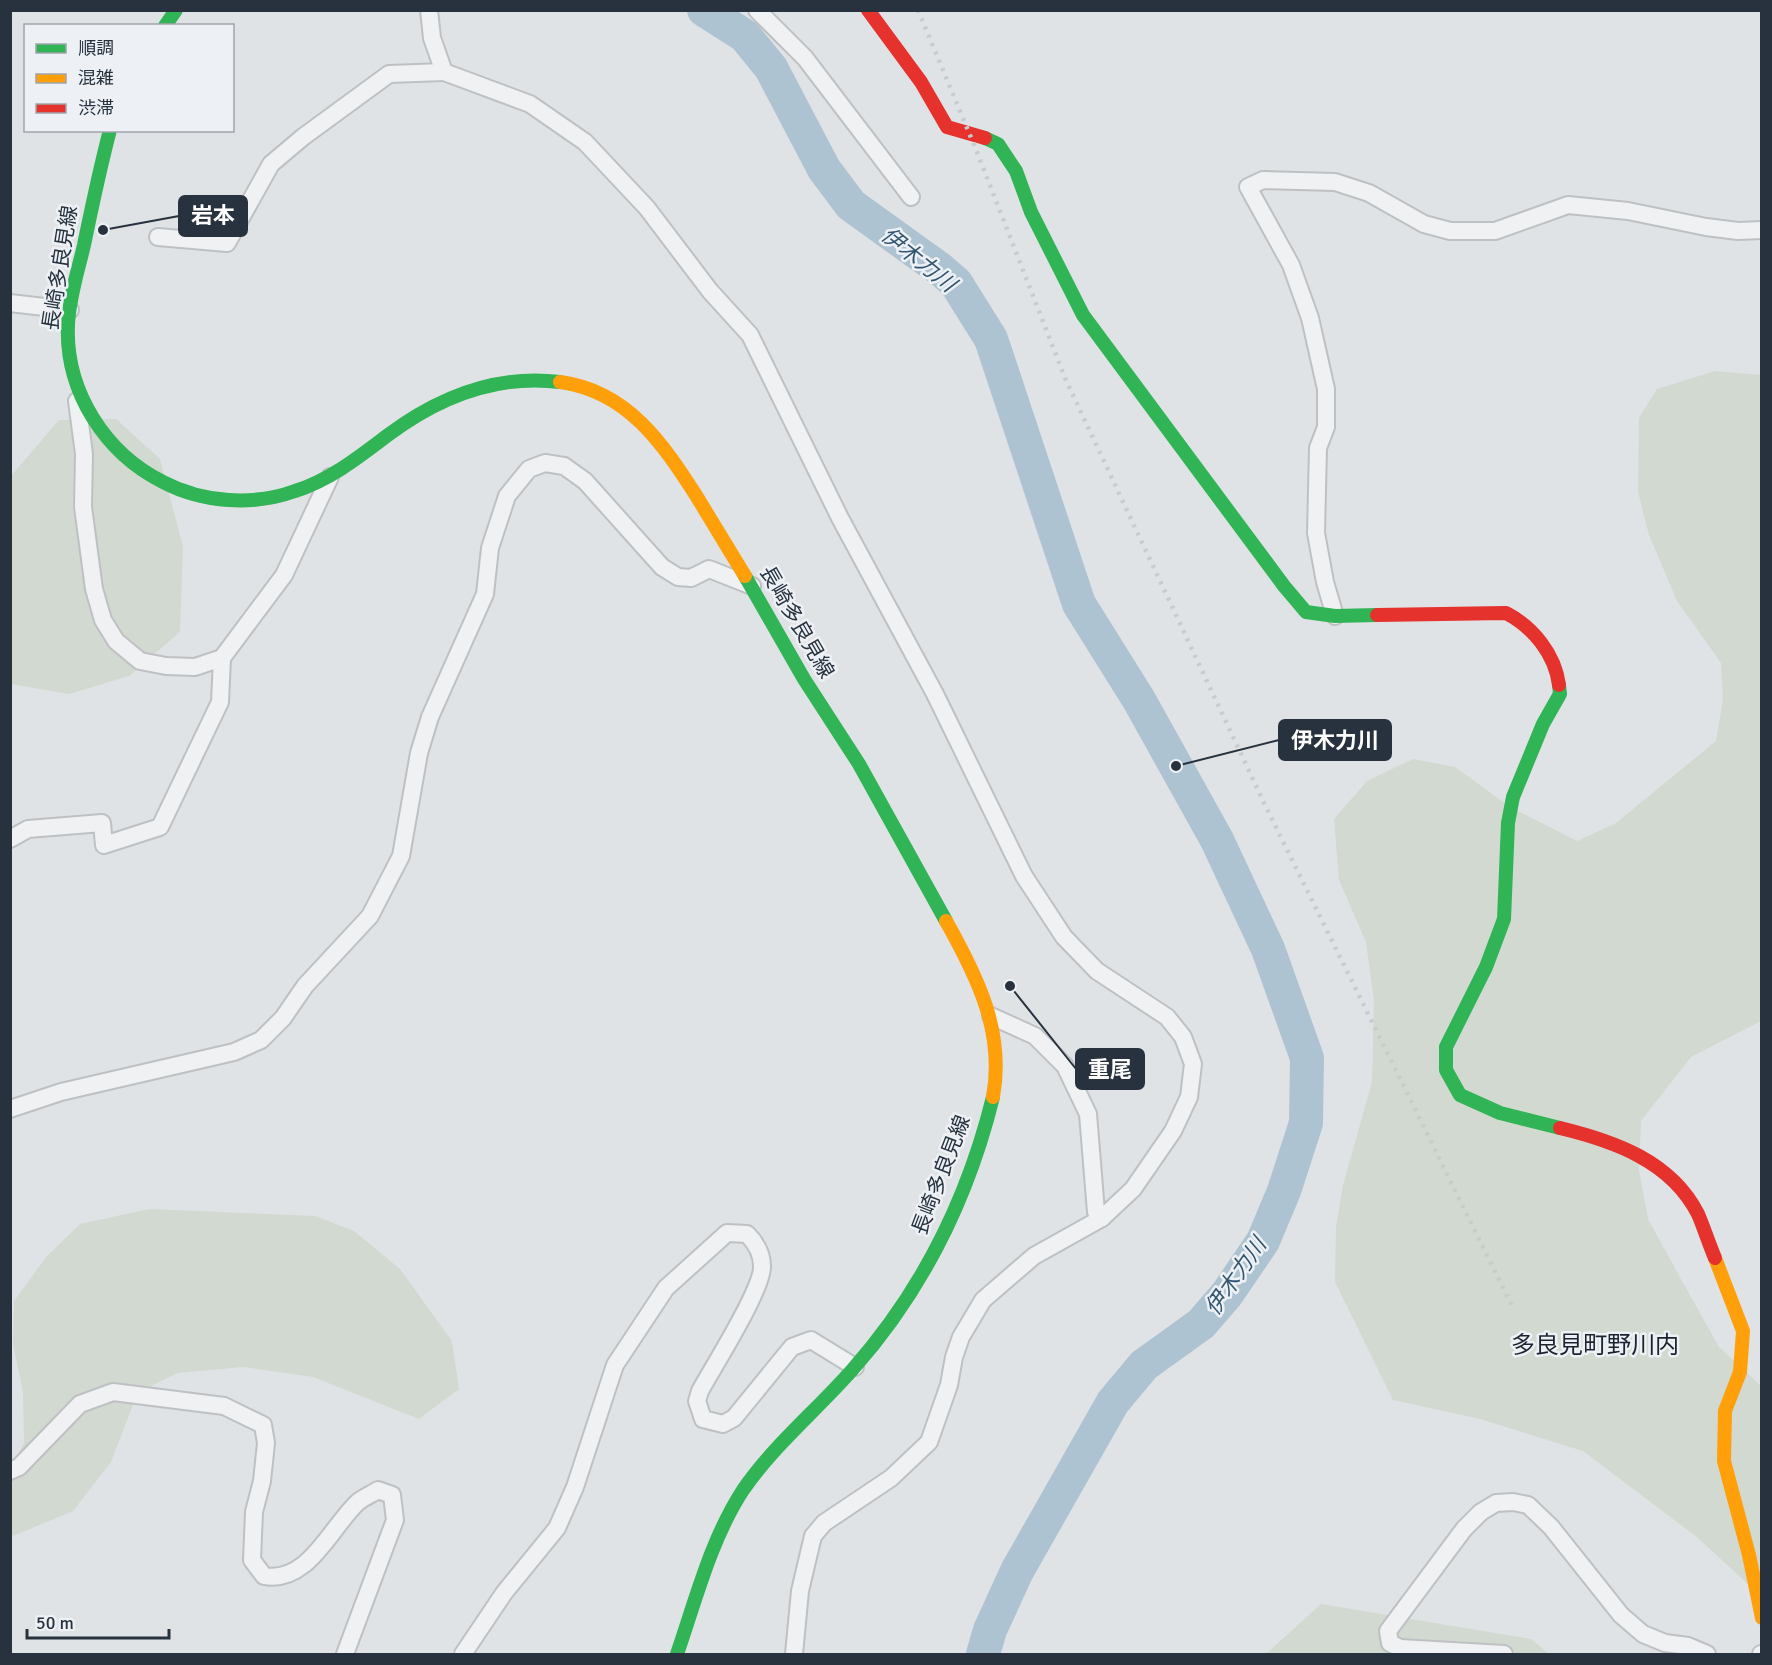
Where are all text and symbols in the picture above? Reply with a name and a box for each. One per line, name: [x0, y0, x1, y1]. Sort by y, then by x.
legend: [24, 24, 234, 132]
text: 順調: [78, 37, 114, 59]
text: 混雑: [78, 67, 114, 89]
text: 渋滞: [78, 97, 114, 119]
callout: 岩本: [179, 196, 247, 236]
text: 岩本: [191, 202, 235, 229]
street label: 長崎多良見線: [37, 204, 83, 332]
water label: 伊木力川: [876, 221, 963, 299]
street label: 長崎多良見線: [754, 561, 840, 683]
callout: 伊木力川: [1279, 720, 1391, 760]
text: 伊木力川: [1291, 727, 1379, 754]
callout: 重尾: [1076, 1049, 1144, 1089]
text: 重尾: [1088, 1056, 1132, 1083]
street label: 長崎多良見線: [906, 1112, 976, 1238]
water label: 伊木力川: [1199, 1231, 1273, 1320]
district label: 多良見町野川内: [1511, 1330, 1679, 1360]
scale bar: [27, 1602, 170, 1640]
text: 50 m: [36, 1612, 74, 1634]

